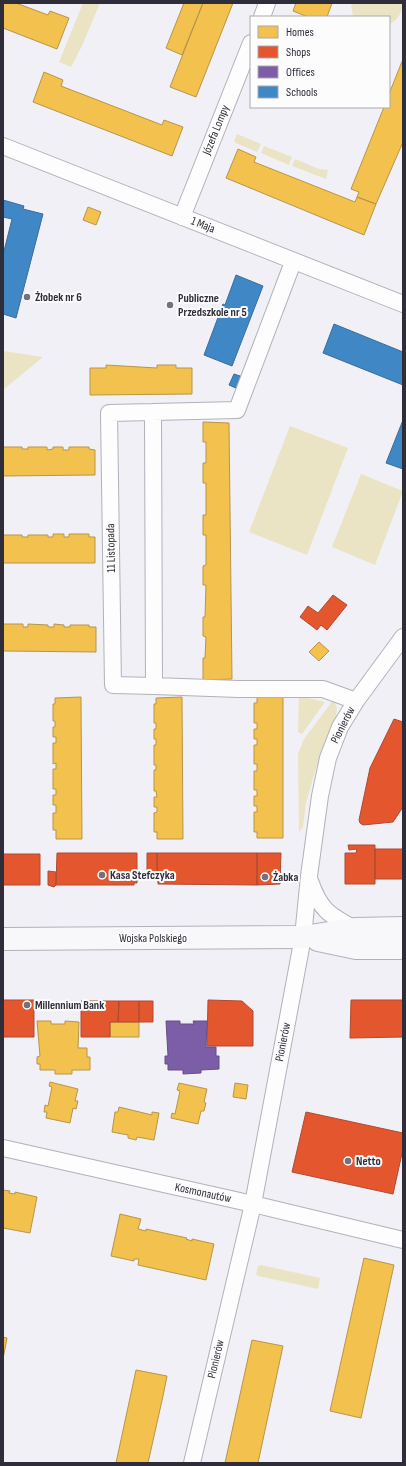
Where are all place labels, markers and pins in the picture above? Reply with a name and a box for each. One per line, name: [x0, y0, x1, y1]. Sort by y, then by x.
place label: Żłobek nr 6: [35, 290, 82, 305]
place label: Publiczne Przedszkole nr 5: [178, 291, 247, 320]
marker: Żłobek nr 6: [22, 292, 32, 302]
marker: Publiczne Przedszkole nr 5: [165, 300, 175, 310]
place label: Kasa Stefczyka: [110, 868, 175, 883]
marker: Kasa Stefczyka: [97, 870, 107, 880]
place label: Żabka: [273, 870, 298, 885]
marker: Żabka: [260, 872, 270, 882]
place label: Millennium Bank: [35, 998, 104, 1013]
marker: Millennium Bank: [22, 1000, 32, 1010]
place label: Netto: [356, 1154, 381, 1169]
marker: Netto: [343, 1156, 353, 1166]

